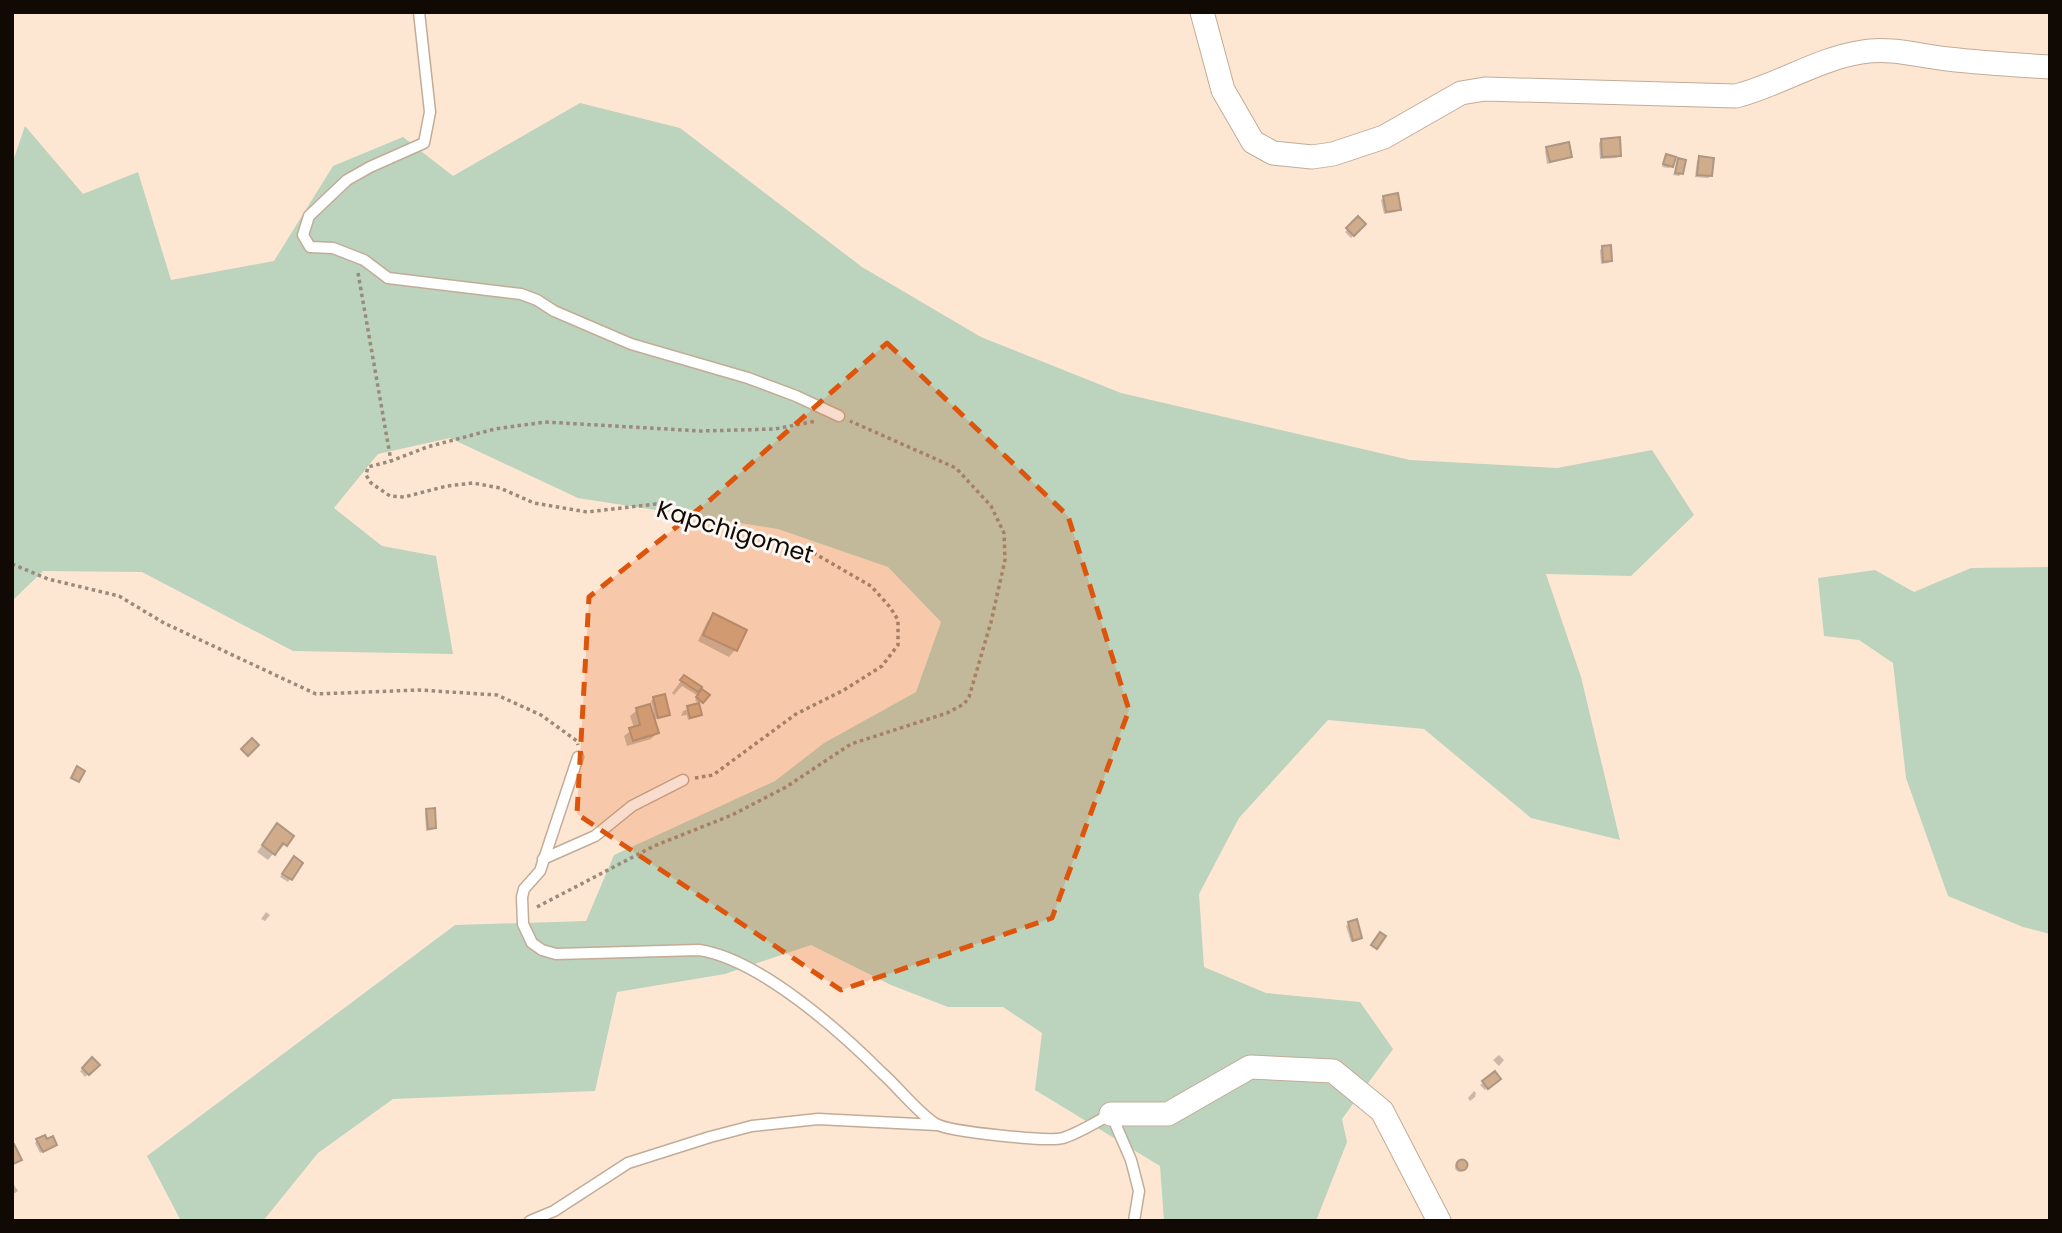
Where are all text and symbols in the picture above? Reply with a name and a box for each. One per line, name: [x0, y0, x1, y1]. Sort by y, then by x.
street label: Kapchigomet: [653, 492, 818, 571]

